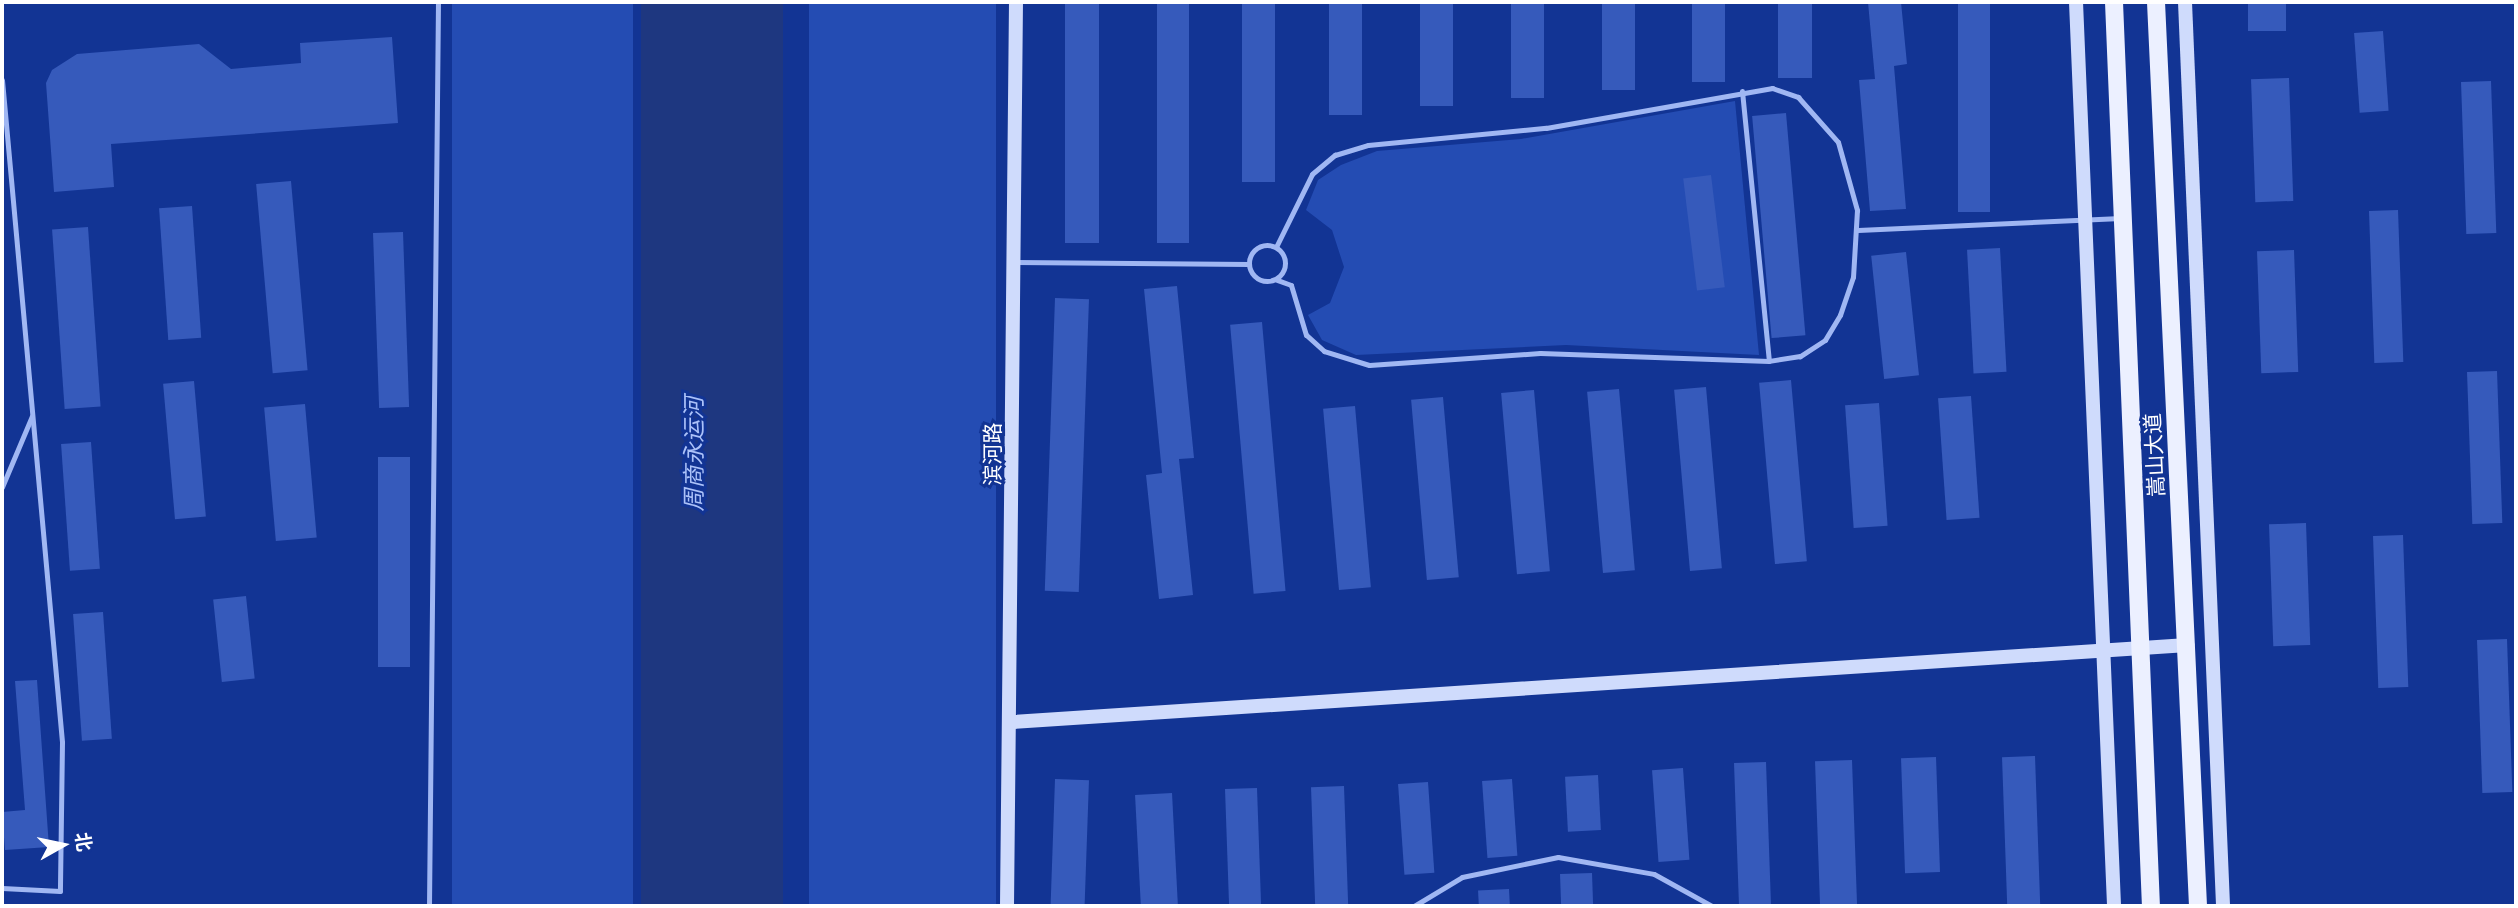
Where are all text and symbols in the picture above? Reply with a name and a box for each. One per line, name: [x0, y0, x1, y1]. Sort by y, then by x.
water label: 周商永运河: [680, 397, 708, 511]
street label: 嵩山大道: [2140, 412, 2170, 498]
street label: 滨河路: [980, 423, 1006, 485]
north arrow: [28, 810, 98, 880]
text: 北: [71, 831, 96, 853]

